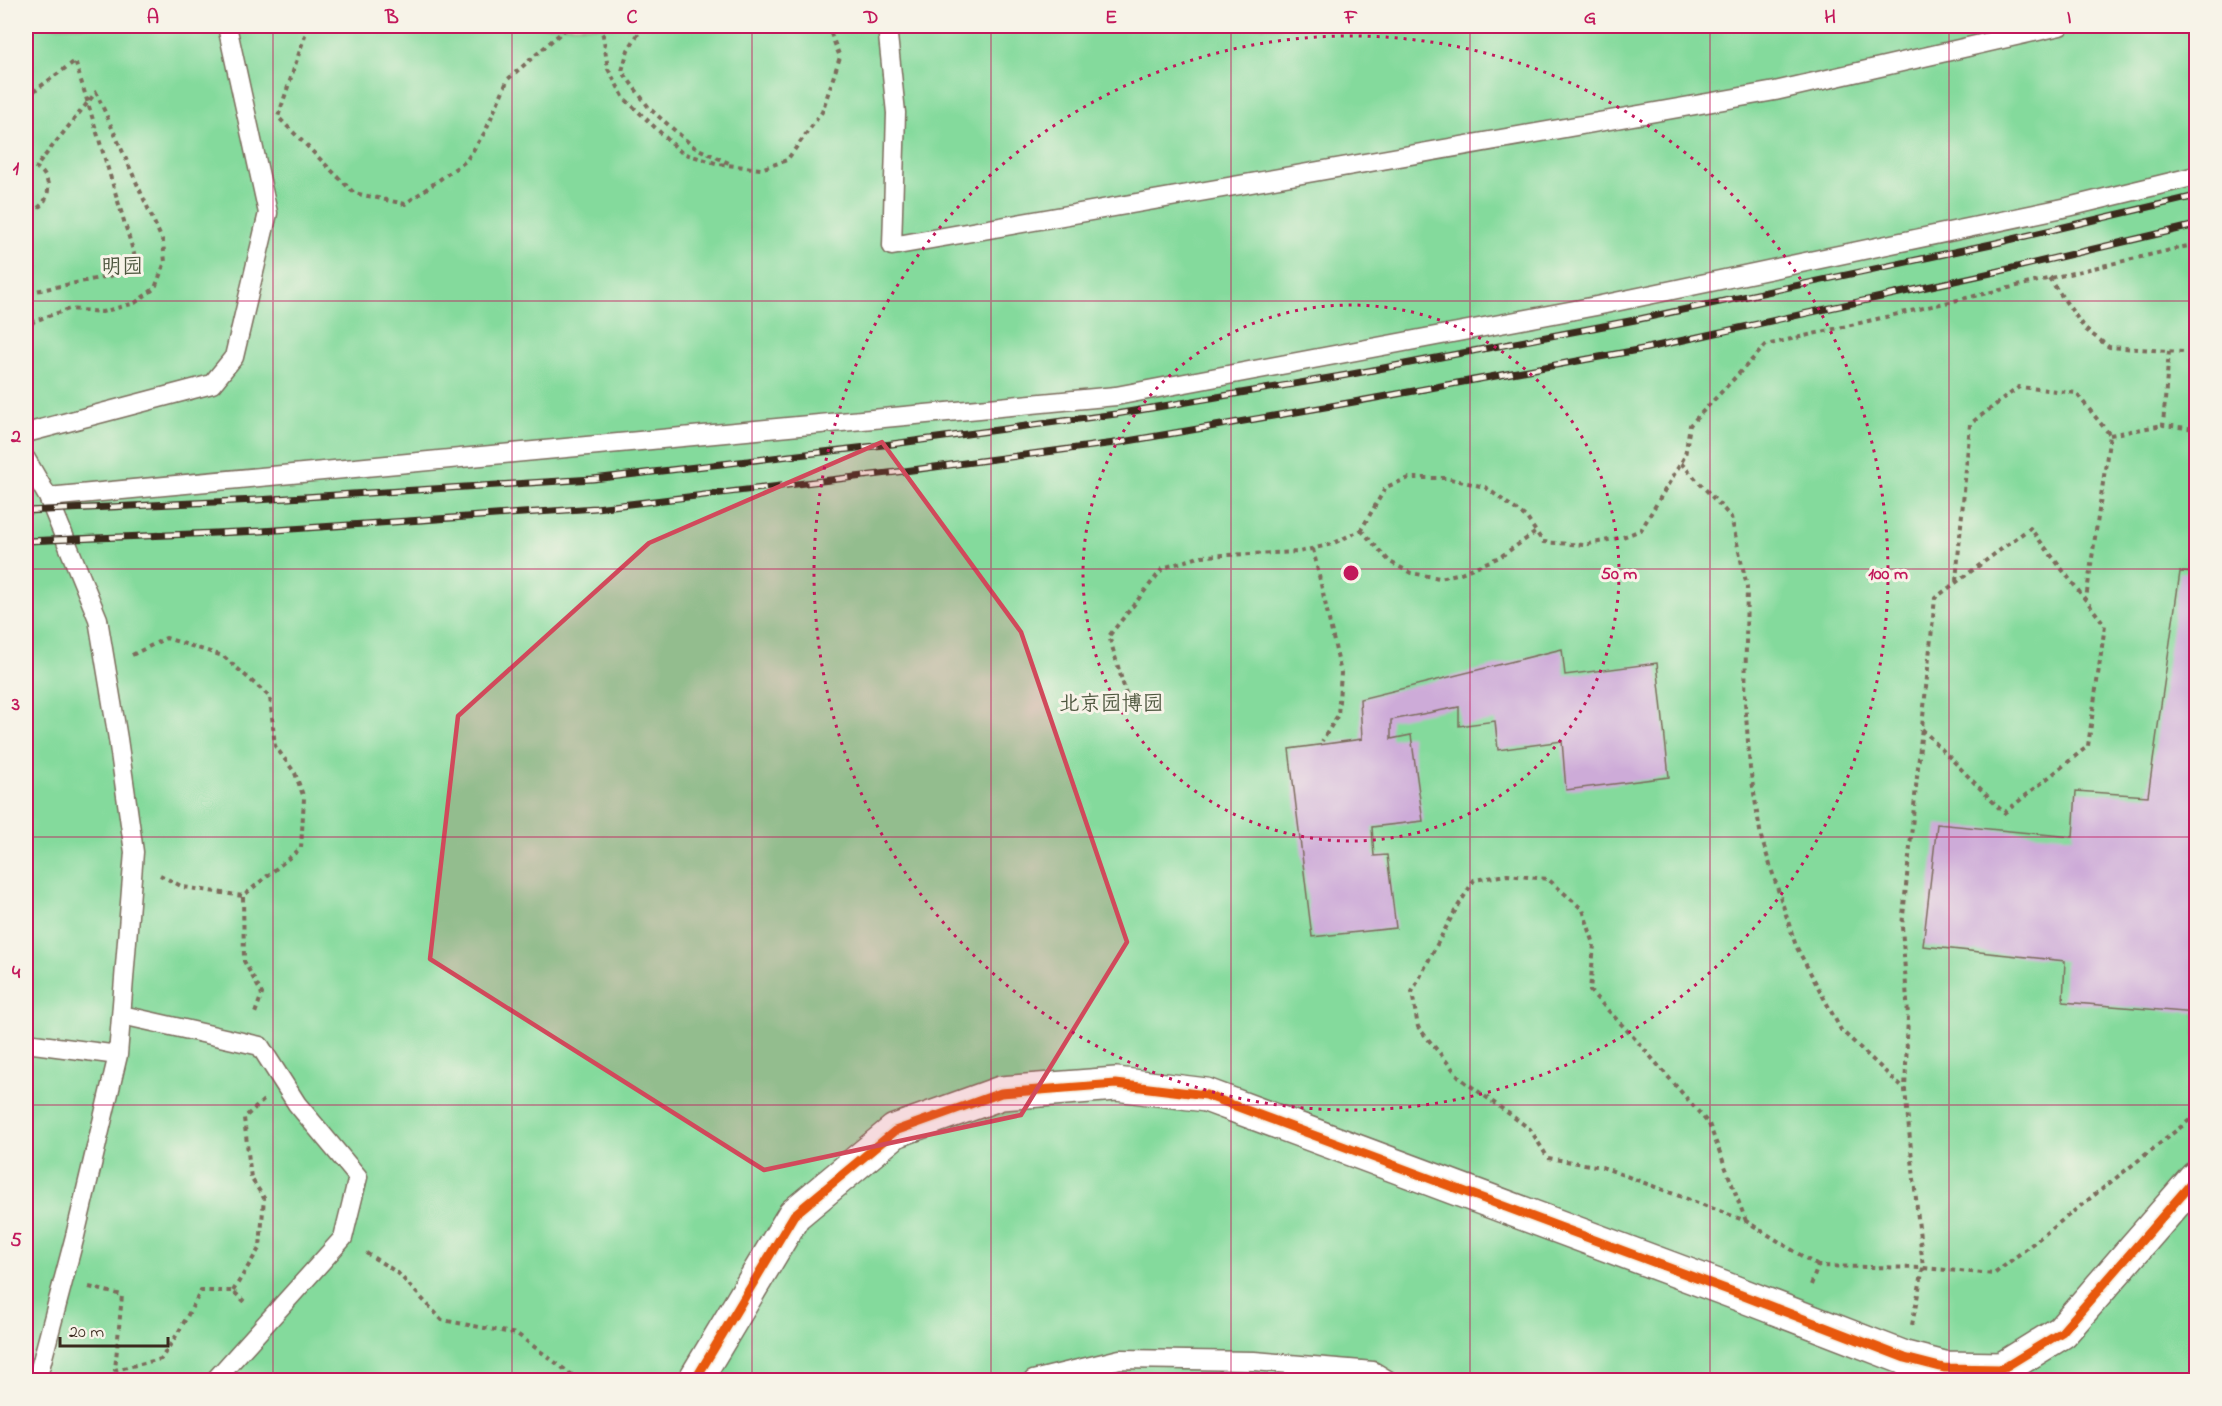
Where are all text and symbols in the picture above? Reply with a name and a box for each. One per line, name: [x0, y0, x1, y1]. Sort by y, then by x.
text: A: [147, 4, 159, 33]
text: B: [384, 4, 399, 33]
text: C: [627, 4, 638, 33]
text: D: [863, 4, 878, 33]
text: E: [1105, 4, 1117, 33]
text: F: [1344, 4, 1358, 33]
text: G: [1584, 4, 1597, 33]
text: H: [1824, 4, 1836, 33]
text: I: [2067, 4, 2072, 33]
text: 1: [13, 155, 20, 184]
park label: 明园: [101, 253, 143, 283]
text: 2: [10, 423, 21, 452]
text: 50 m: [1601, 562, 1637, 588]
text: 100 m: [1868, 562, 1908, 588]
centre of rings: [1341, 563, 1361, 583]
park label: 北京园博园: [1059, 690, 1164, 720]
text: 3: [11, 691, 20, 720]
text: 4: [12, 959, 21, 988]
text: 5: [10, 1227, 22, 1256]
scale bar: [60, 1310, 168, 1348]
text: 20 m: [69, 1320, 104, 1346]

